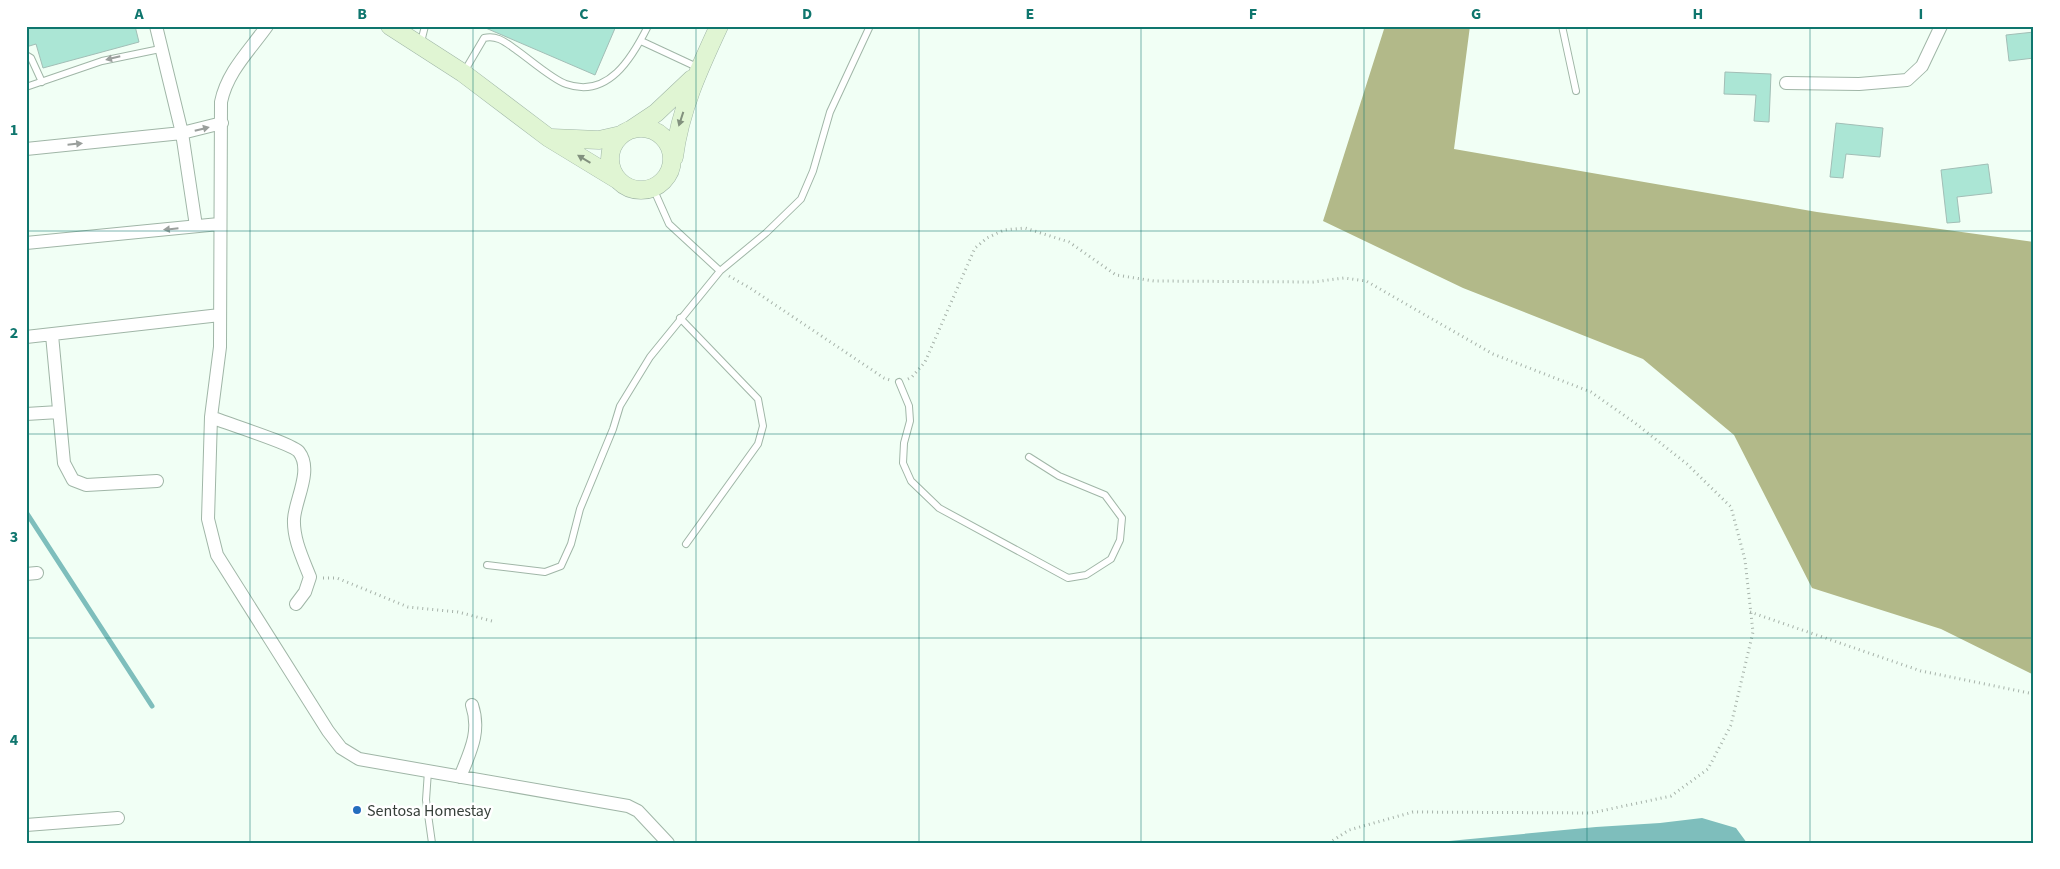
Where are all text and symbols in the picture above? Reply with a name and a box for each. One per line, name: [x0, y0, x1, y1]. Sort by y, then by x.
text: A: [133, 3, 144, 25]
text: B: [357, 3, 367, 25]
text: C: [579, 3, 589, 25]
text: D: [802, 3, 812, 25]
text: E: [1026, 3, 1034, 25]
text: F: [1249, 3, 1257, 25]
text: G: [1471, 3, 1481, 25]
text: H: [1693, 3, 1703, 25]
text: I: [1919, 3, 1923, 25]
one-way arrow: [105, 54, 120, 62]
one-way arrow: [676, 112, 684, 127]
text: 1: [10, 119, 18, 141]
one-way arrow: [195, 124, 210, 132]
one-way arrow: [67, 140, 83, 148]
one-way arrow: [577, 154, 590, 163]
one-way arrow: [162, 225, 178, 233]
text: 2: [10, 322, 18, 344]
text: 3: [10, 526, 18, 548]
text: 4: [10, 729, 19, 751]
place label: Sentosa Homestay: [367, 800, 492, 822]
marker: Sentosa Homestay: [351, 804, 363, 816]

